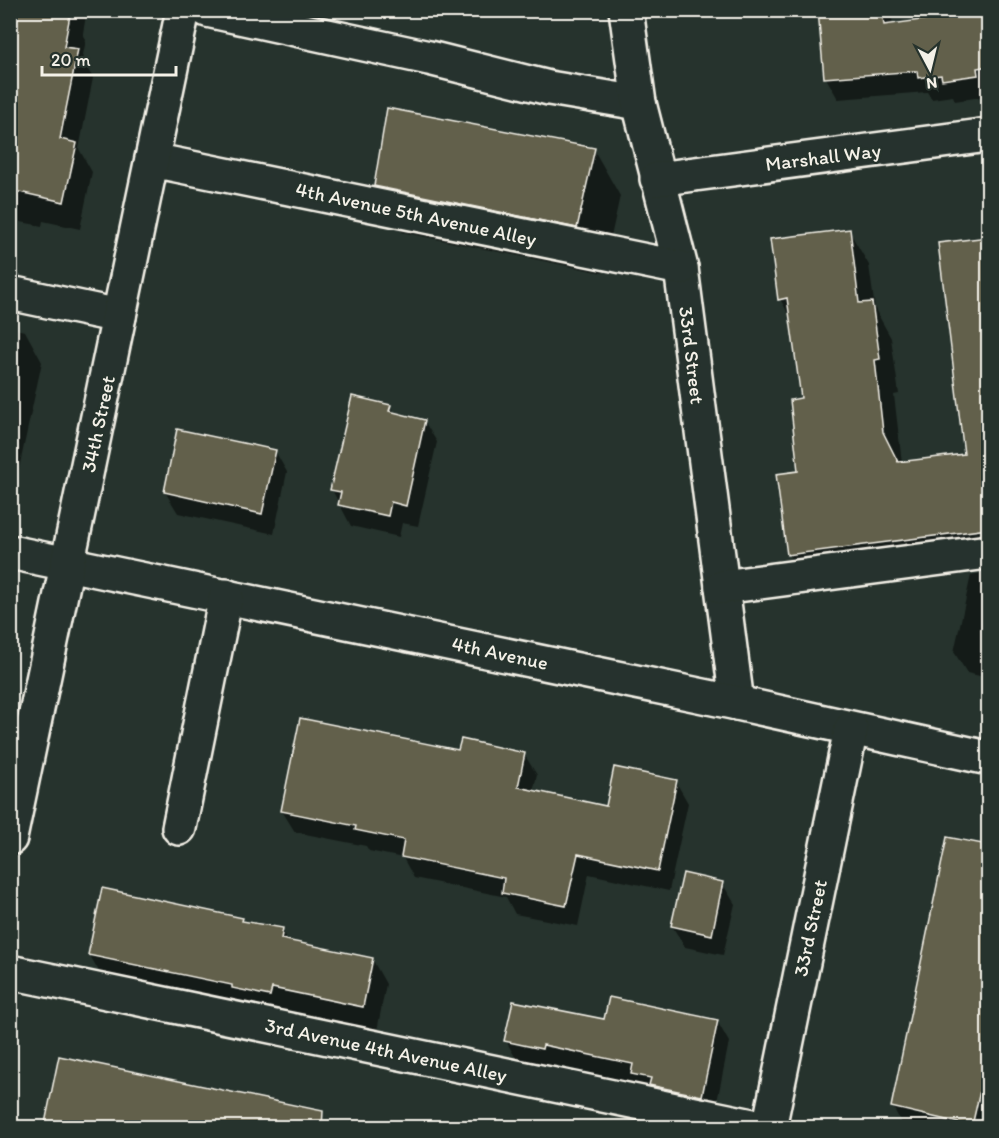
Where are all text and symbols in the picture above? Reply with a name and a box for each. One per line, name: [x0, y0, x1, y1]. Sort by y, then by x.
scale bar: [42, 39, 176, 77]
north arrow: [900, 39, 960, 99]
text: 20 m: [51, 49, 91, 71]
text: N: [925, 73, 938, 93]
street label: Marshall Way: [764, 138, 883, 176]
street label: 4th Avenue 5th Avenue Alley: [293, 177, 539, 251]
street label: 33rd Street: [674, 305, 710, 406]
street label: 34th Street: [76, 373, 120, 475]
street label: 4th Avenue: [450, 631, 550, 675]
street label: 33rd Street: [788, 877, 832, 979]
street label: 3rd Avenue 4th Avenue Alley: [263, 1013, 510, 1088]

